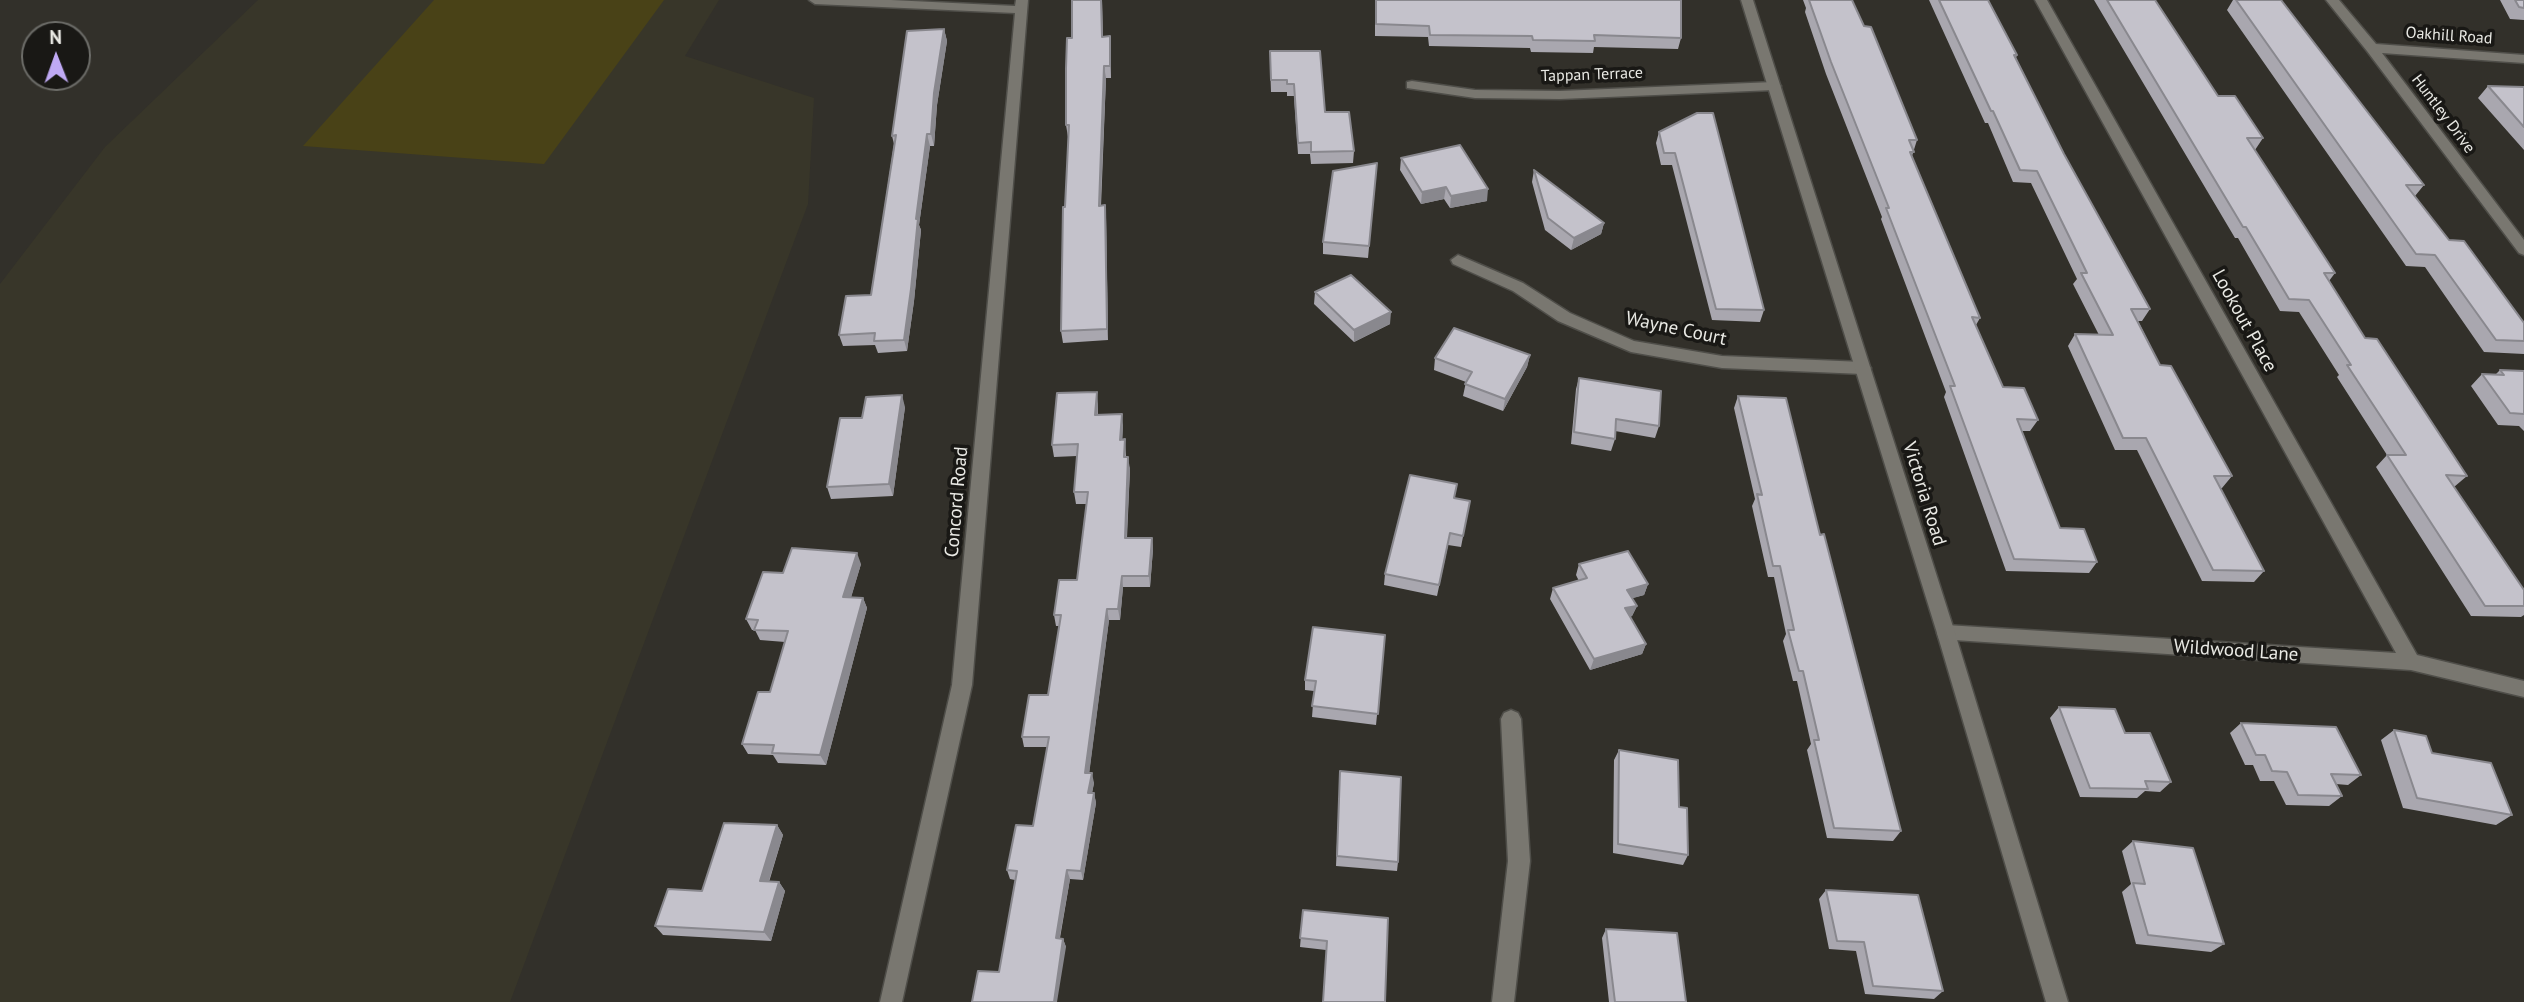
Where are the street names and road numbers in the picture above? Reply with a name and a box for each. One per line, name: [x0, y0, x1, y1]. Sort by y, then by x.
street label: Oakhill Road: [2405, 23, 2493, 49]
street label: Tappan Terrace: [1541, 64, 1643, 86]
street label: Huntley Drive: [2407, 71, 2479, 157]
street label: Lookout Place: [2207, 266, 2281, 376]
street label: Wayne Court: [1624, 307, 1728, 351]
street label: Victoria Road: [1897, 439, 1951, 549]
street label: Concord Road: [941, 446, 973, 558]
street label: Wildwood Lane: [2173, 635, 2299, 667]

